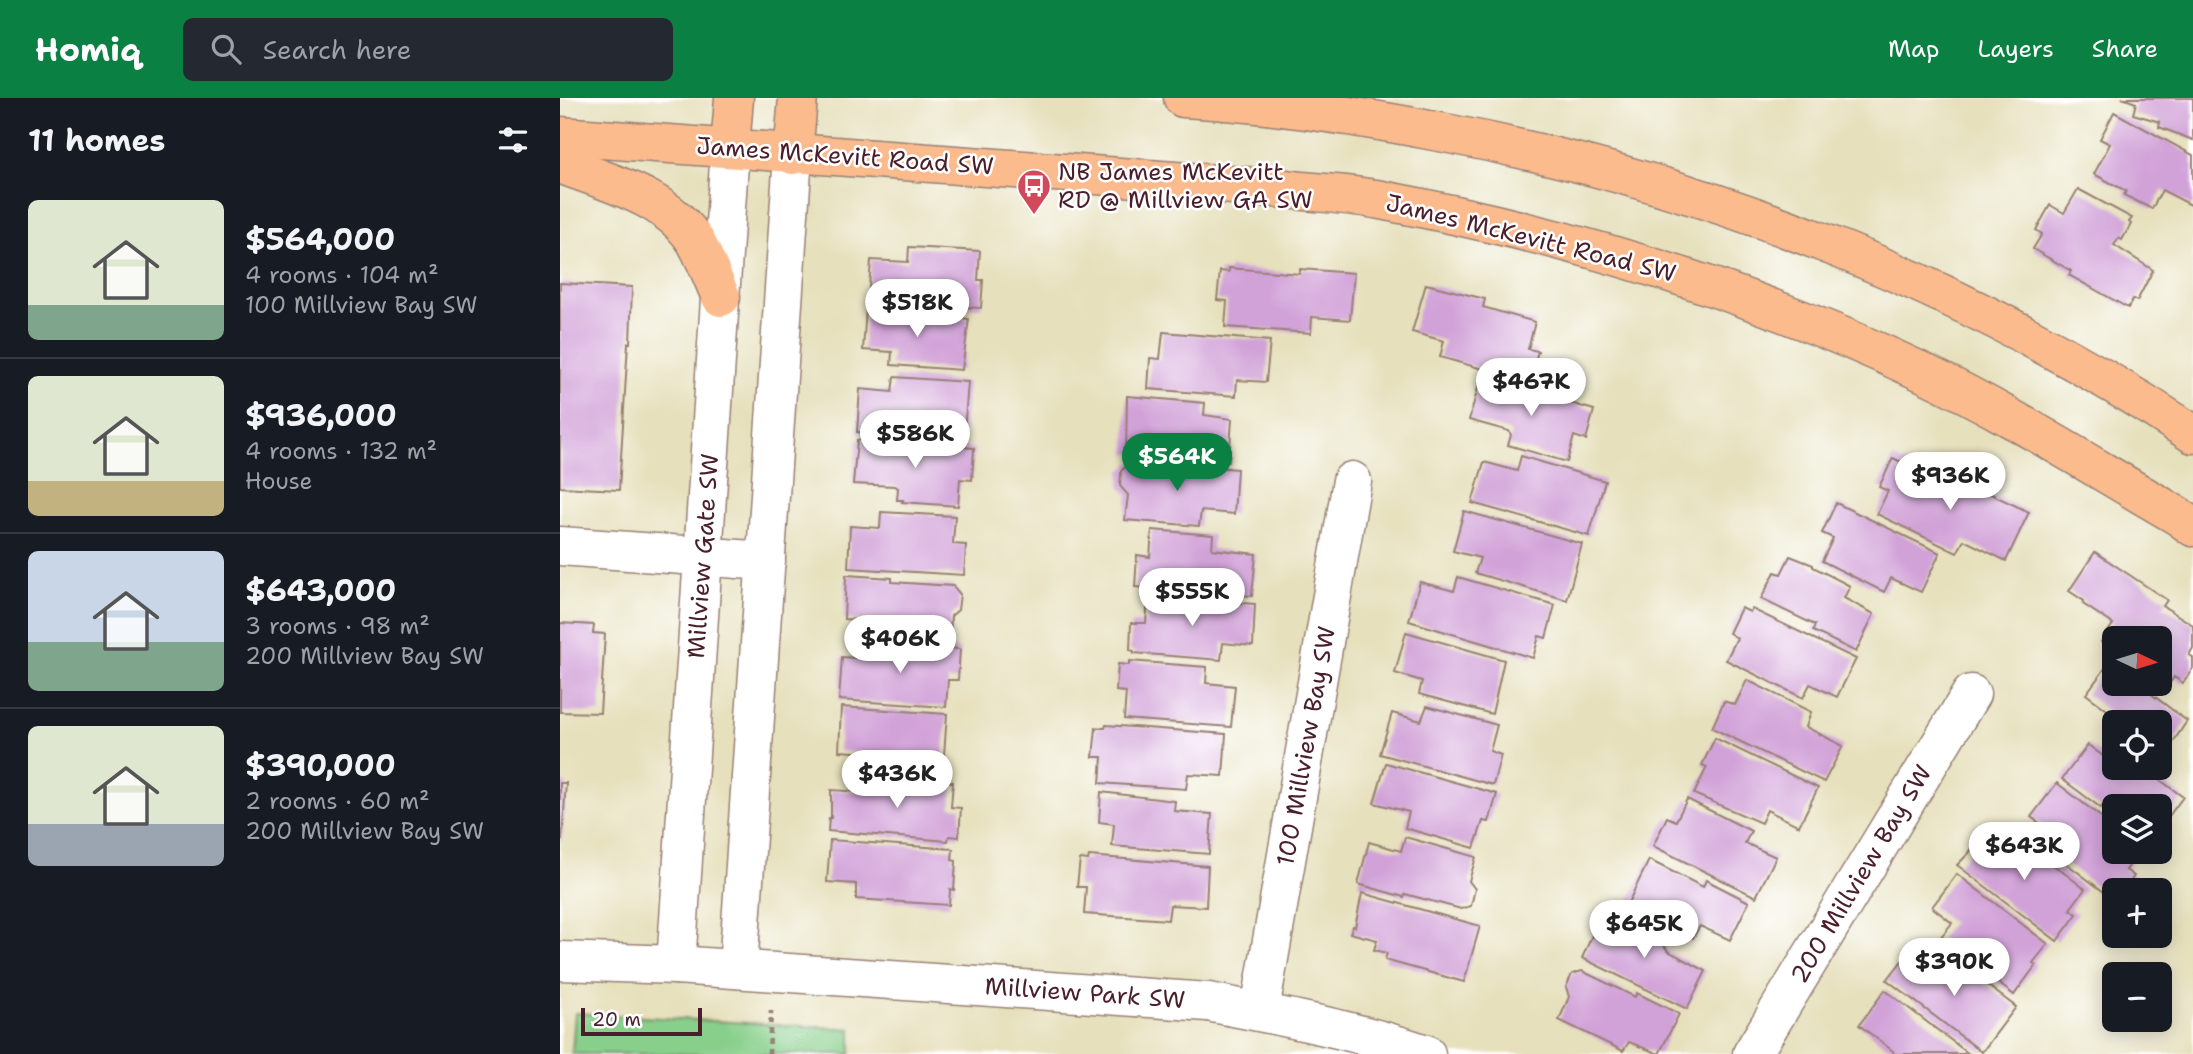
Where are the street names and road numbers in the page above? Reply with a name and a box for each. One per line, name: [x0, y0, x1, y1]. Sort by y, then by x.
street label: James McKevitt Road SW: [695, 130, 995, 182]
street label: James McKevitt Road SW: [1383, 186, 1679, 290]
street label: Millview Gate SW: [680, 452, 726, 660]
street label: 100 Millview Bay SW: [1269, 624, 1343, 868]
street label: 200 Millview Bay SW: [1783, 759, 1939, 989]
street label: Millview Park SW: [984, 970, 1186, 1016]

